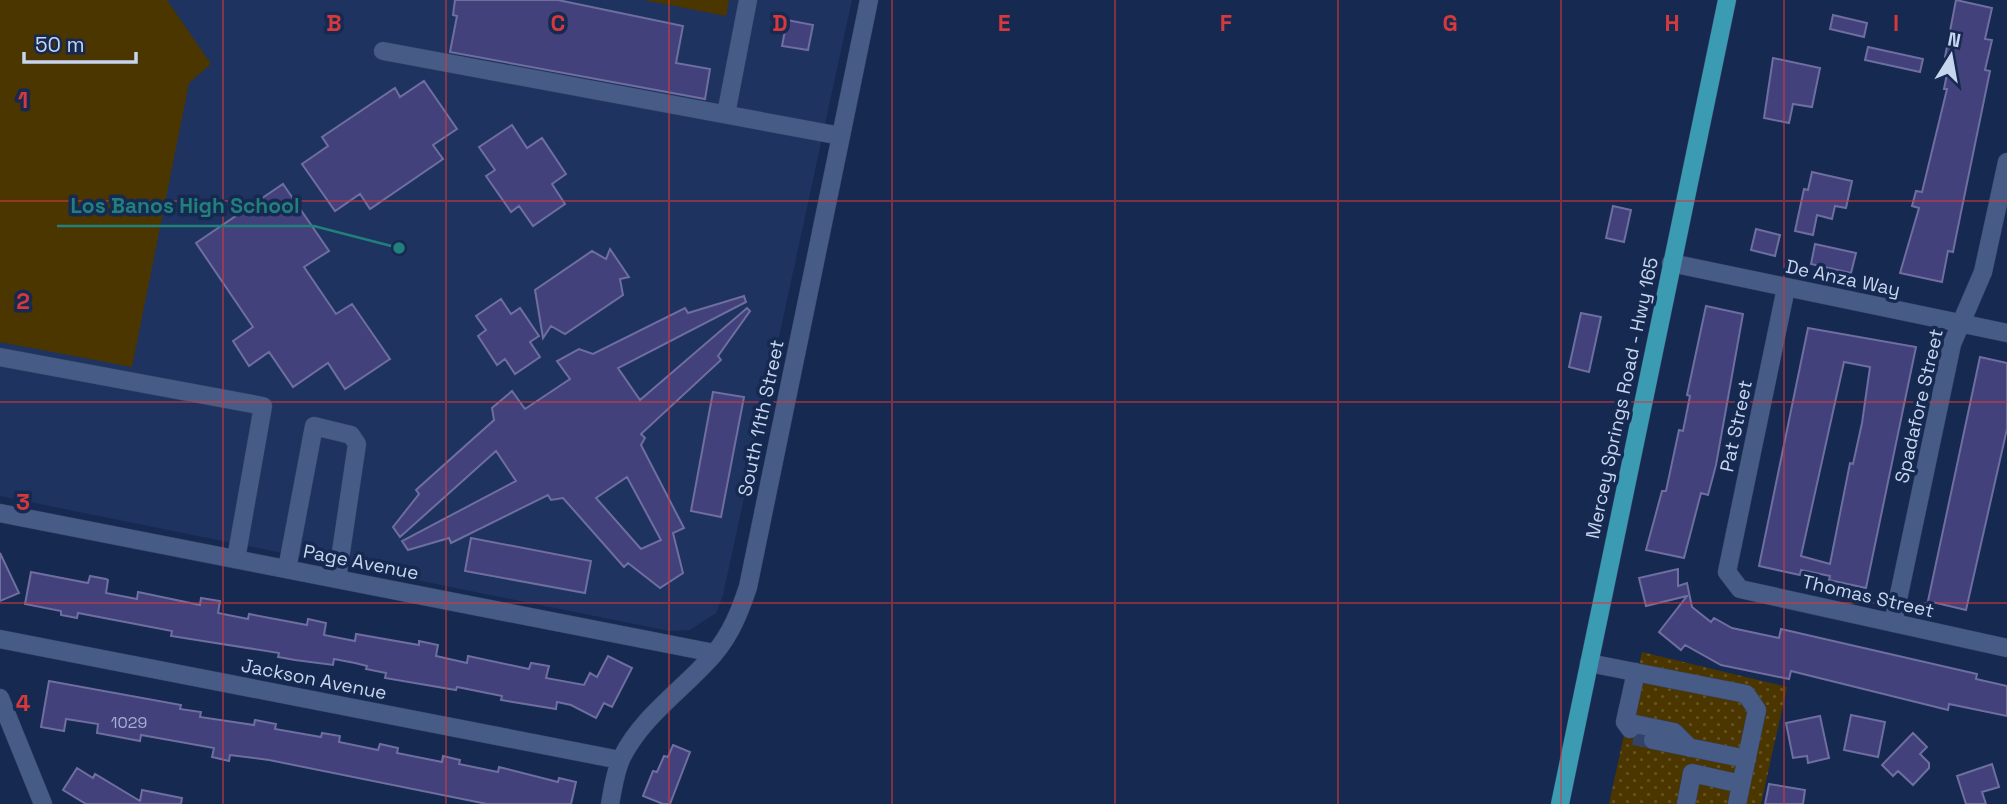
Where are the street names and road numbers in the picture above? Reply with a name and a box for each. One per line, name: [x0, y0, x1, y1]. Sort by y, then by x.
street label: De Anza Way: [1783, 254, 1903, 302]
street label: Mercey Springs Road - Hwy 165: [1580, 255, 1664, 541]
street label: Spadafore Street: [1889, 326, 1949, 486]
street label: South 11th Street: [732, 337, 790, 499]
street label: Pat Street: [1714, 378, 1758, 474]
street label: Page Avenue: [301, 539, 421, 585]
street label: Thomas Street: [1800, 569, 1936, 623]
street label: Jackson Avenue: [239, 653, 389, 705]

